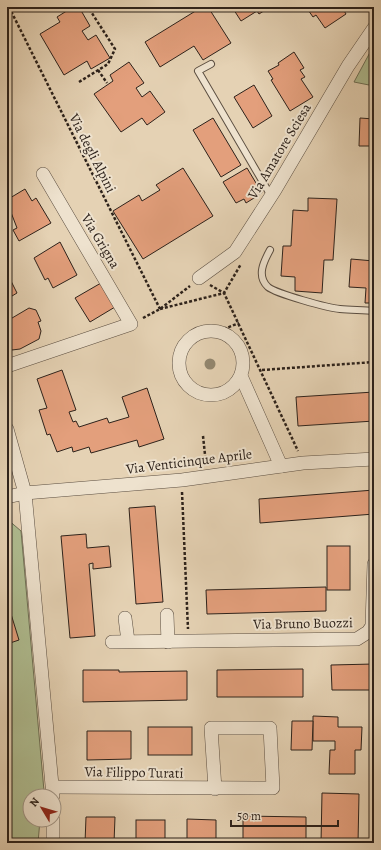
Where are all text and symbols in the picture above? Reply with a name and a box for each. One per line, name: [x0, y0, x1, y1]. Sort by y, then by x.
street label: Via Amatore Sciesa: [243, 99, 316, 204]
street label: Via degli Alpini: [64, 110, 121, 196]
street label: Via Grigna: [76, 209, 125, 273]
street label: Via Venticinque Aprile: [124, 444, 253, 479]
street label: Via Bruno Buozzi: [252, 613, 353, 634]
street label: Via Filippo Turati: [83, 762, 184, 783]
north arrow: [22, 788, 62, 828]
text: N: [26, 794, 43, 810]
scale bar: [231, 802, 338, 828]
text: 50 m: [237, 808, 261, 824]

